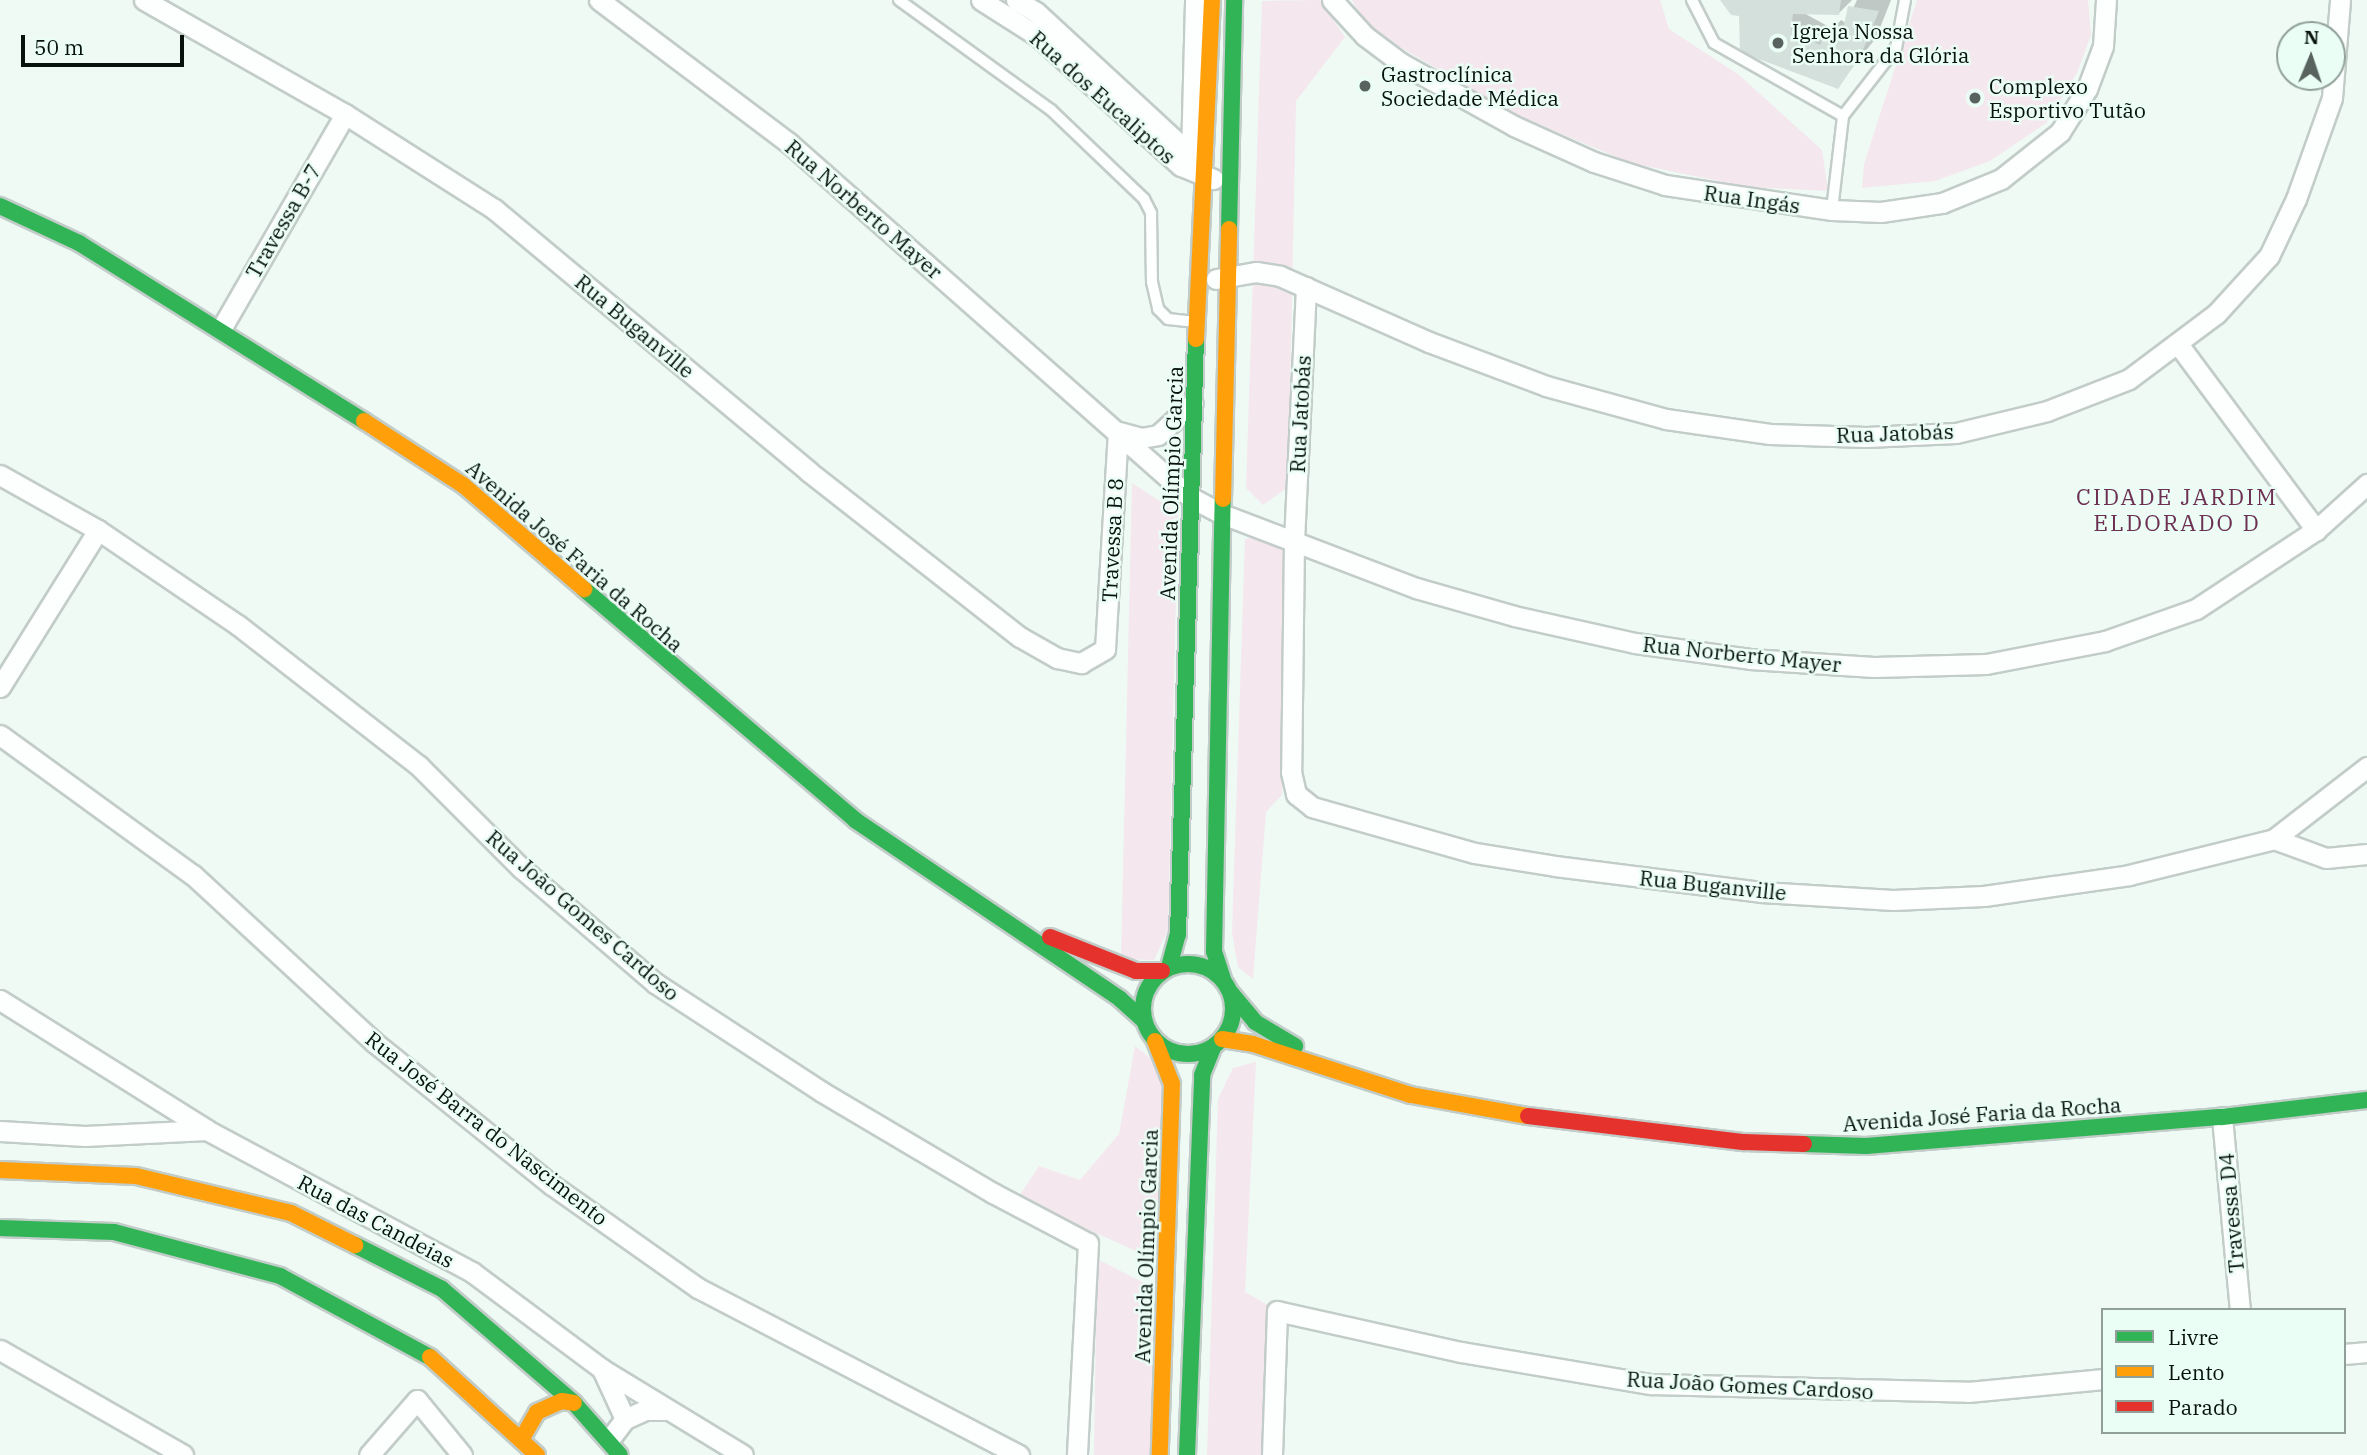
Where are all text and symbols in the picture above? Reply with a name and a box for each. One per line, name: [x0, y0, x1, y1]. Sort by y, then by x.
place label: Igreja Nossa Senhora da Glória: [1792, 18, 1969, 68]
scale bar: [24, 21, 187, 65]
north arrow: [2276, 21, 2346, 91]
street label: Rua dos Eucaliptos: [1025, 25, 1181, 169]
text: N: [2304, 25, 2320, 49]
text: 50 m: [34, 33, 84, 61]
marker: Igreja Nossa Senhora da Glória: [1770, 35, 1786, 51]
place label: Gastroclínica Sociedade Médica: [1381, 61, 1559, 111]
place label: Complexo Esportivo Tutão: [1989, 73, 2146, 123]
marker: Gastroclínica Sociedade Médica: [1355, 76, 1375, 96]
marker: Complexo Esportivo Tutão: [1967, 90, 1983, 106]
street label: Rua Norberto Mayer: [780, 134, 948, 284]
street label: Travessa B-7: [240, 159, 326, 283]
street label: Rua Ingás: [1702, 180, 1802, 218]
street label: Rua Buganville: [570, 269, 700, 383]
street label: Rua Jatobás: [1284, 355, 1316, 473]
street label: Avenida Olímpio Garcia: [1154, 365, 1188, 601]
street label: Rua Jatobás: [1836, 418, 1954, 448]
street label: Avenida José Faria da Rocha: [461, 455, 689, 657]
street label: Travessa B 8: [1096, 477, 1128, 603]
district label: CIDADE JARDIM ELDORADO D: [2078, 482, 2276, 536]
street label: Rua Norberto Mayer: [1641, 631, 1843, 677]
street label: Rua João Gomes Cardoso: [481, 824, 685, 1006]
street label: Rua Buganville: [1638, 865, 1788, 905]
street label: Rua José Barra do Nascimento: [361, 1026, 613, 1230]
street label: Avenida José Faria da Rocha: [1842, 1092, 2122, 1136]
street label: Avenida Olímpio Garcia: [1129, 1128, 1163, 1364]
street label: Travessa D4: [2213, 1152, 2249, 1274]
street label: Rua das Candeias: [294, 1169, 458, 1273]
legend: [2101, 1308, 2346, 1434]
text: Livre: [2168, 1323, 2219, 1351]
text: Lento: [2168, 1358, 2224, 1386]
street label: Rua João Gomes Cardoso: [1626, 1366, 1874, 1404]
text: Parado: [2168, 1393, 2238, 1421]

